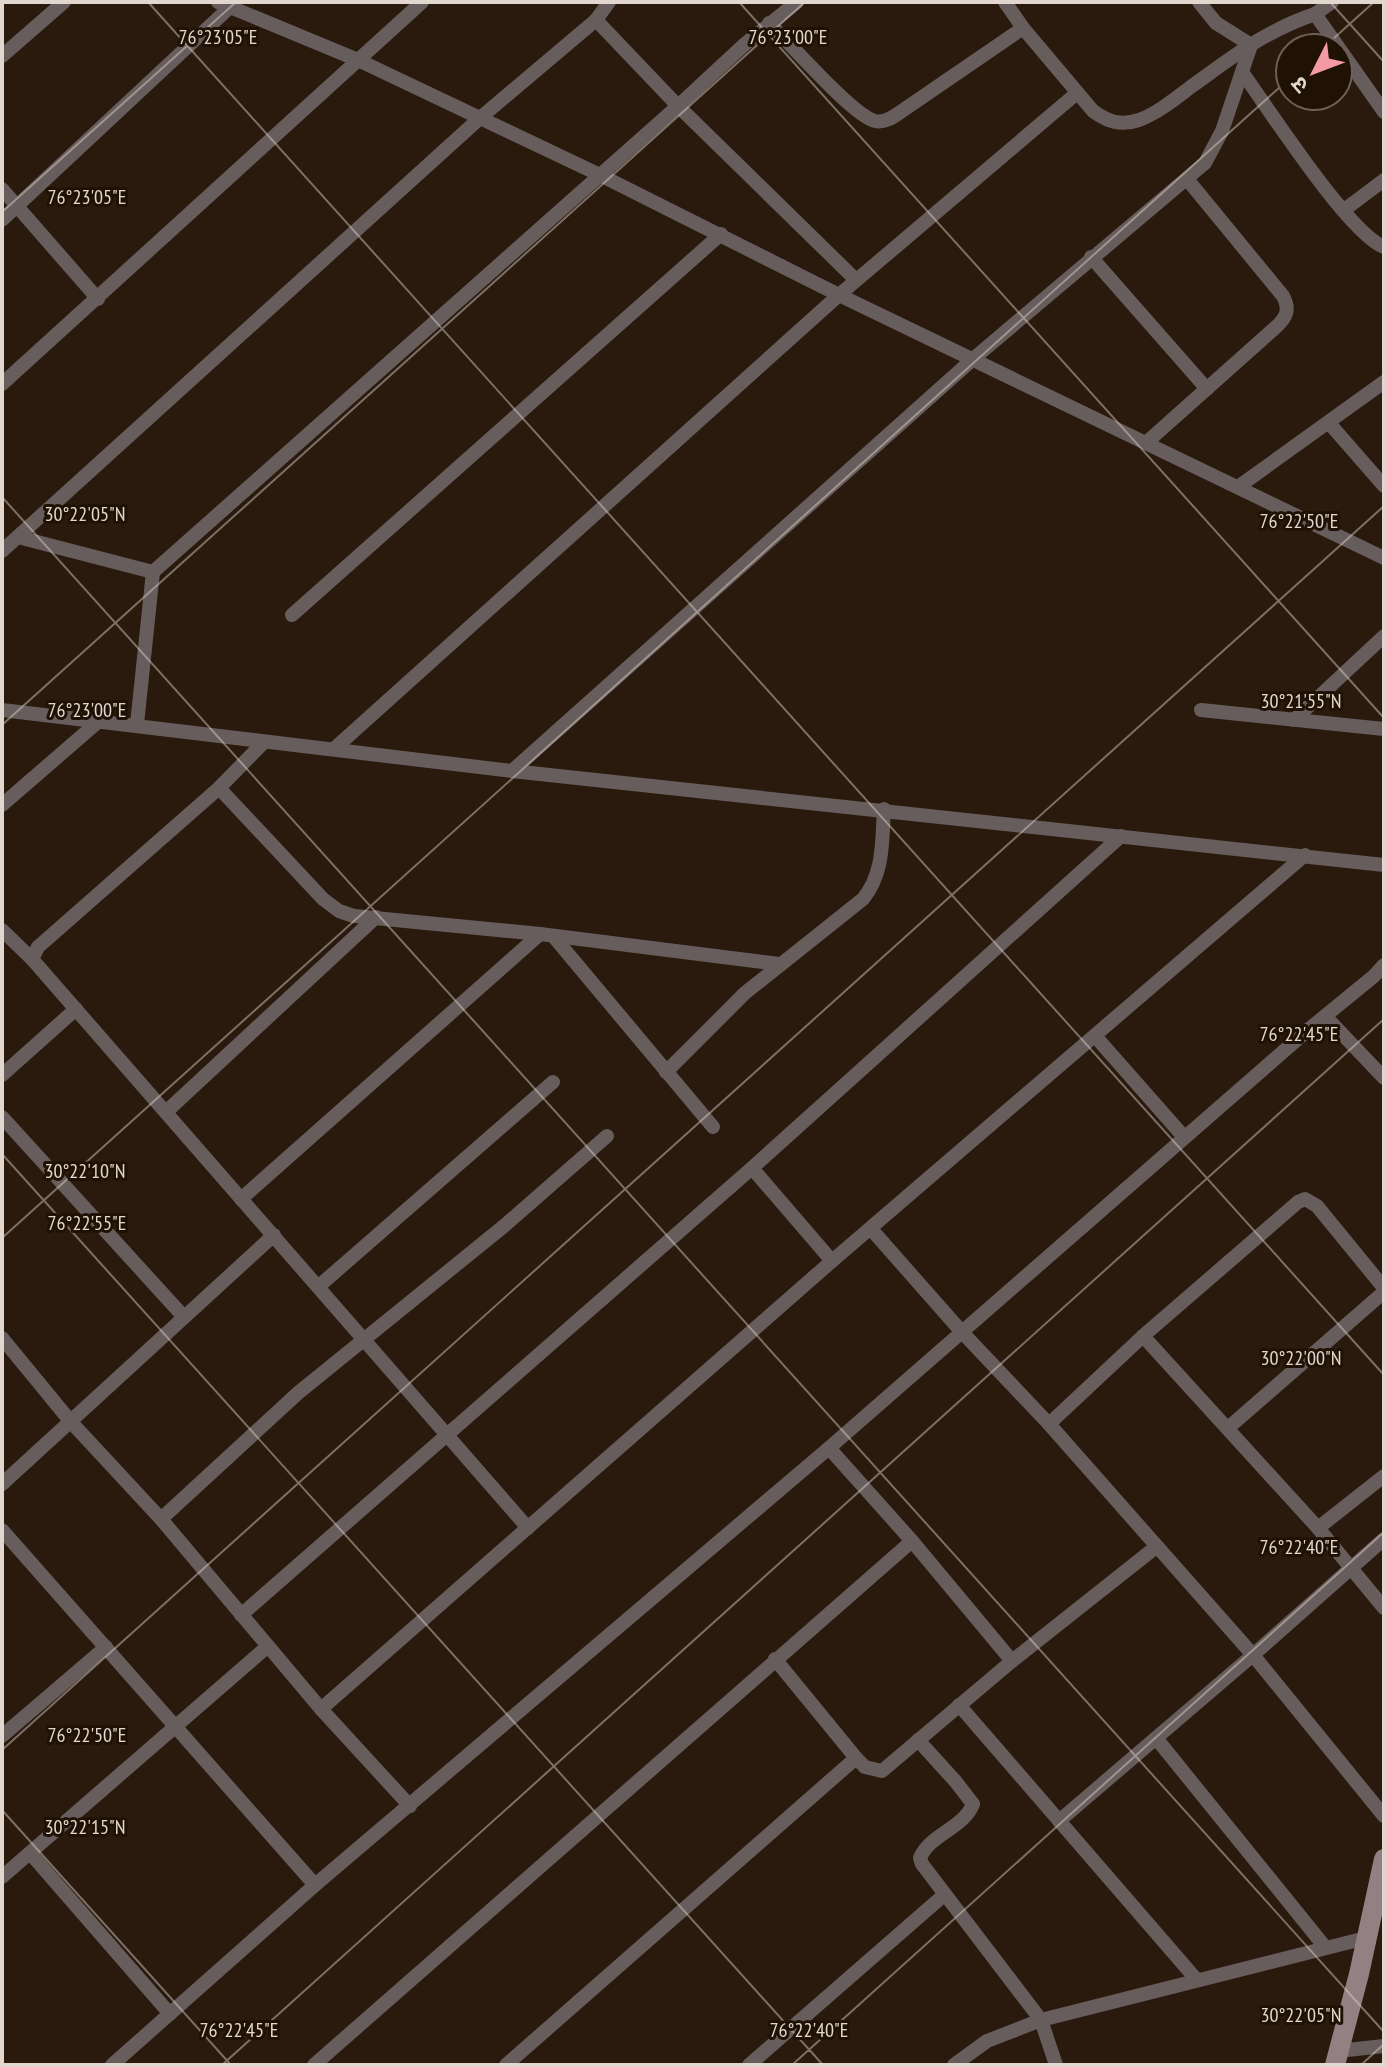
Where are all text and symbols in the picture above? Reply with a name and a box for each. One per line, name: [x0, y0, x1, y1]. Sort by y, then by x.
text: 76°23'05"E: [179, 24, 257, 50]
text: 76°23'00"E: [749, 24, 827, 50]
north arrow: [1274, 32, 1354, 112]
text: उ: [1284, 70, 1314, 100]
text: 76°23'05"E: [48, 184, 126, 210]
text: 30°22'05"N: [45, 501, 125, 527]
text: 76°22'50"E: [1260, 508, 1338, 534]
text: 30°21'55"N: [1261, 688, 1341, 714]
text: 76°23'00"E: [48, 697, 126, 723]
text: 76°22'45"E: [1260, 1021, 1338, 1047]
text: 30°22'10"N: [45, 1158, 125, 1184]
text: 76°22'55"E: [48, 1210, 126, 1236]
text: 30°22'00"N: [1261, 1345, 1341, 1371]
text: 76°22'40"E: [1260, 1534, 1338, 1560]
text: 76°22'50"E: [48, 1722, 126, 1748]
text: 30°22'15"N: [45, 1814, 125, 1840]
text: 30°22'05"N: [1261, 2002, 1341, 2028]
text: 76°22'45"E: [200, 2017, 278, 2043]
text: 76°22'40"E: [770, 2017, 848, 2043]

